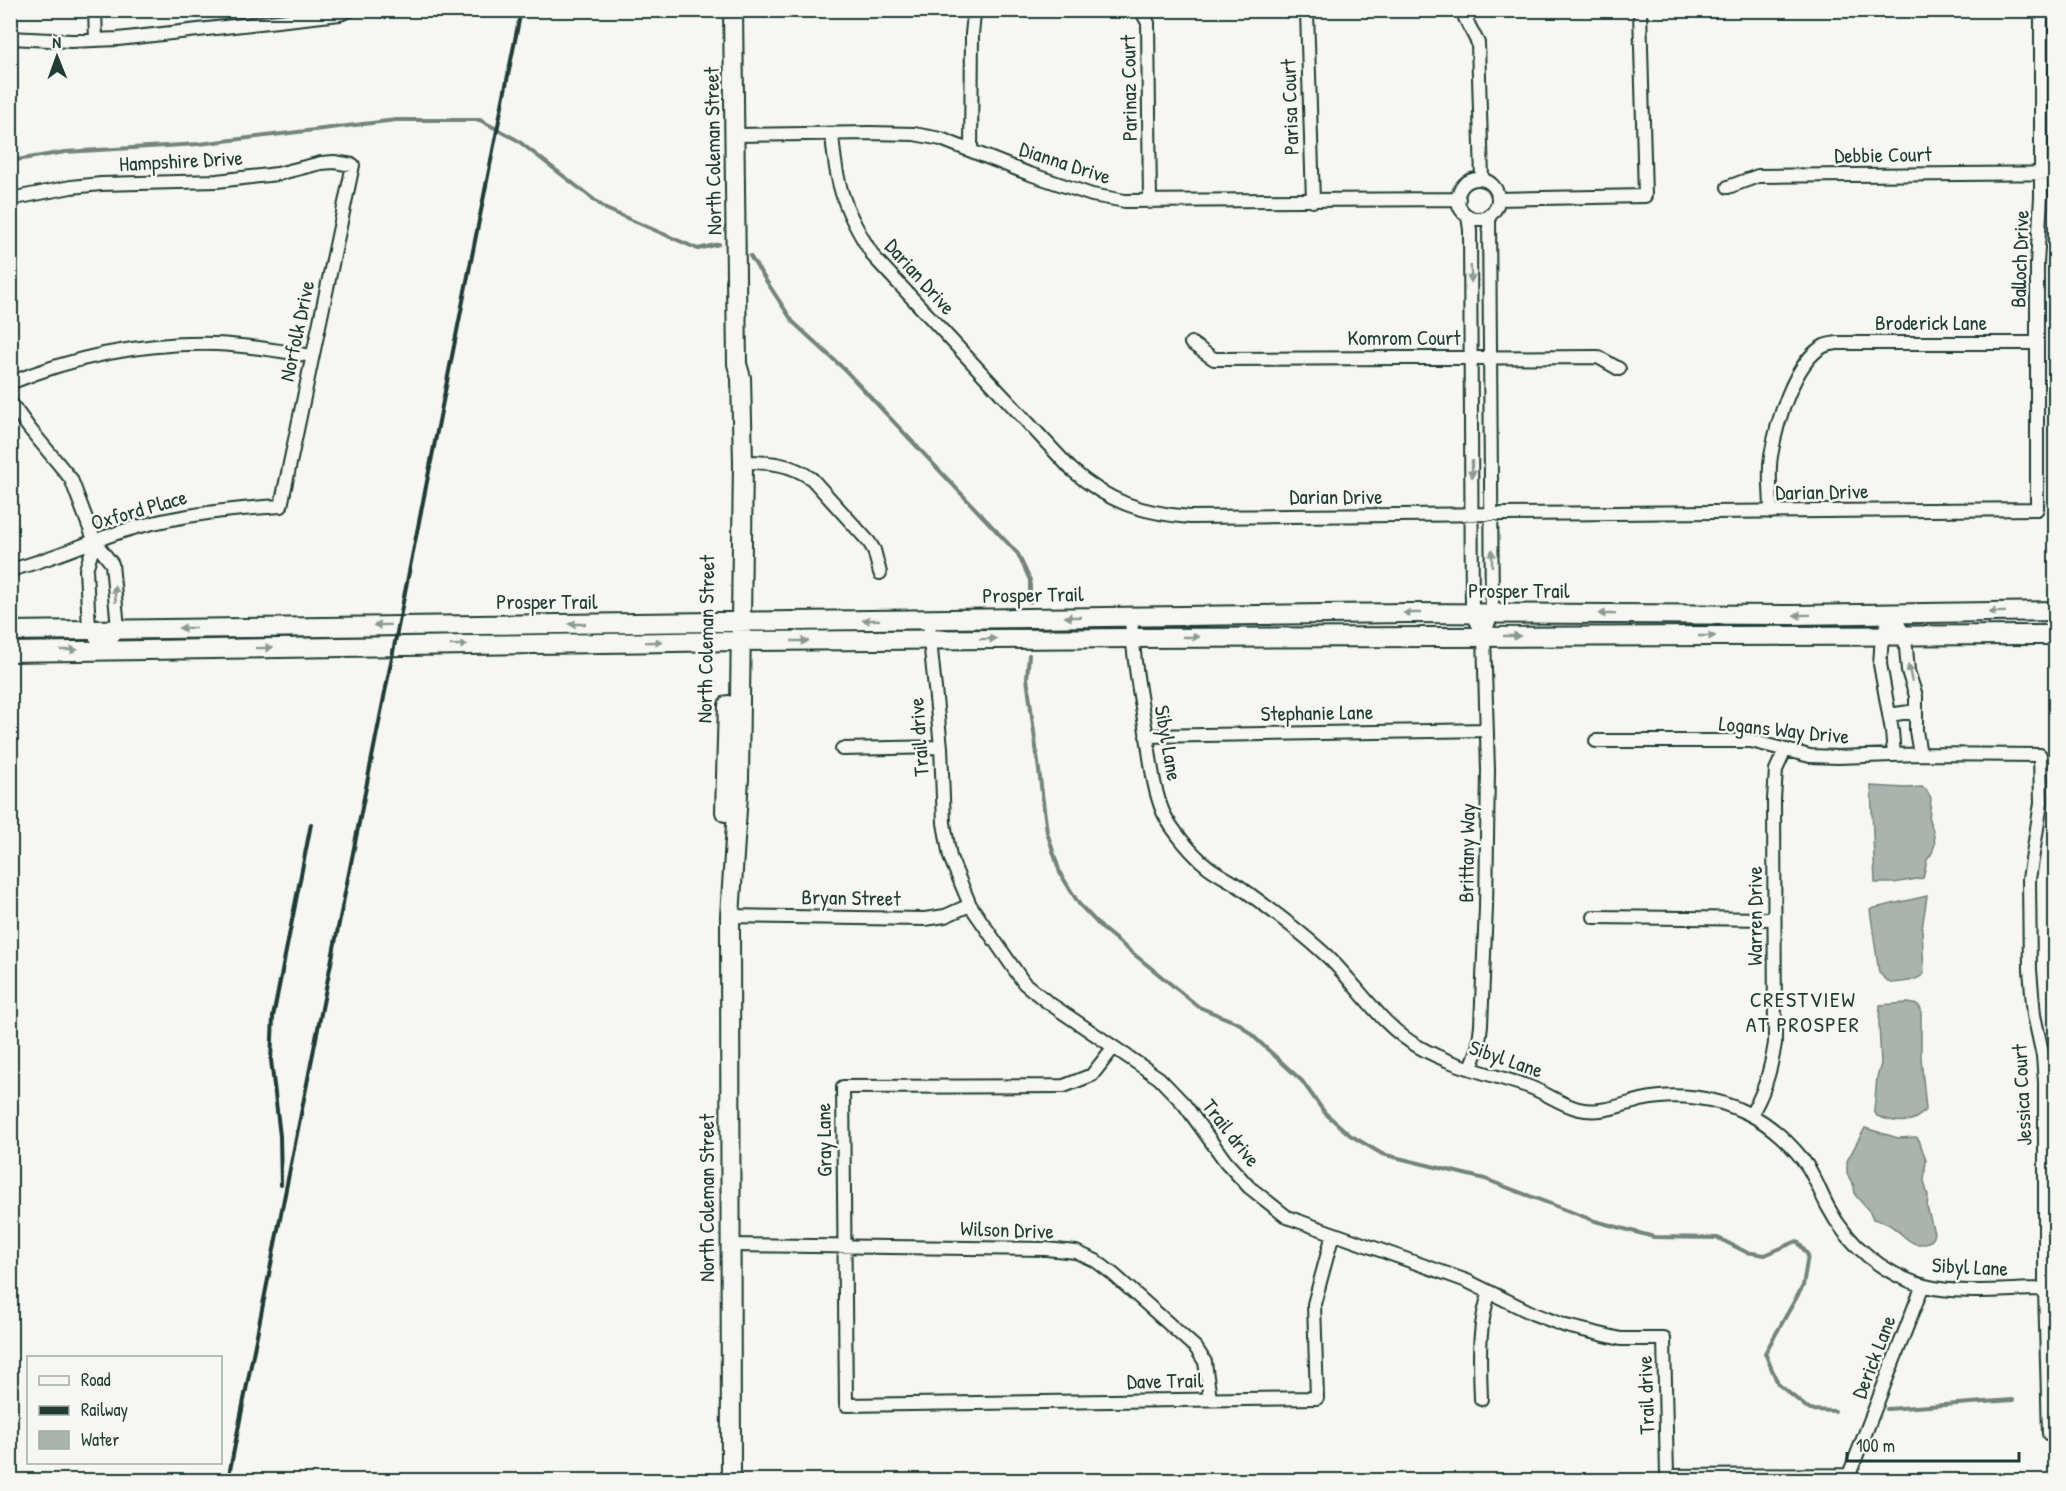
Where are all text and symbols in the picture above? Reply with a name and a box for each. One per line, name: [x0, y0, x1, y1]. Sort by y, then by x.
north arrow: [27, 27, 87, 87]
text: N: [52, 31, 62, 53]
street label: Parinaz Court: [1113, 34, 1144, 141]
street label: Parisa Court: [1273, 58, 1306, 155]
street label: North Coleman Street: [697, 66, 728, 235]
street label: Dianna Drive: [1016, 134, 1115, 191]
street label: Debbie Court: [1834, 139, 1933, 170]
street label: Hampshire Drive: [118, 143, 244, 178]
street label: Balloch Drive: [2003, 210, 2036, 308]
street label: Darian Drive: [878, 232, 962, 321]
one-way arrow: [1466, 265, 1475, 284]
street label: Norfolk Drive: [272, 278, 321, 384]
street label: Broderick Lane: [1875, 308, 1987, 337]
street label: Komrom Court: [1347, 323, 1461, 352]
one-way arrow: [1467, 460, 1477, 479]
street label: Darian Drive: [1775, 476, 1869, 507]
street label: Oxford Place: [87, 482, 190, 537]
street label: Darian Drive: [1289, 482, 1383, 511]
one-way arrow: [1487, 548, 1497, 567]
street label: North Coleman Street: [690, 554, 721, 723]
street label: Prosper Trail: [1468, 576, 1570, 605]
street label: Prosper Trail: [982, 579, 1084, 610]
one-way arrow: [110, 585, 120, 604]
street label: Prosper Trail: [496, 587, 598, 616]
one-way arrow: [1988, 607, 2007, 616]
one-way arrow: [1403, 608, 1422, 618]
one-way arrow: [1598, 609, 1617, 619]
one-way arrow: [1793, 610, 1812, 619]
one-way arrow: [1063, 612, 1082, 622]
one-way arrow: [861, 615, 880, 625]
one-way arrow: [567, 619, 586, 629]
one-way arrow: [372, 620, 391, 630]
one-way arrow: [177, 623, 196, 633]
one-way arrow: [1502, 631, 1521, 641]
one-way arrow: [1697, 631, 1716, 641]
one-way arrow: [1181, 632, 1200, 642]
one-way arrow: [979, 634, 998, 644]
one-way arrow: [790, 636, 809, 646]
one-way arrow: [644, 638, 663, 647]
one-way arrow: [449, 641, 468, 650]
one-way arrow: [254, 644, 273, 653]
one-way arrow: [59, 646, 78, 655]
one-way arrow: [1905, 663, 1914, 682]
street label: Trail drive: [901, 697, 936, 777]
street label: Stephanie Lane: [1260, 697, 1374, 728]
street label: Sibyl Lane: [1148, 703, 1189, 783]
street label: Logans Way Drive: [1718, 708, 1851, 751]
street label: Brittany Way: [1451, 803, 1482, 903]
street label: Warren Drive: [1740, 866, 1769, 966]
street label: Bryan Street: [801, 882, 902, 913]
district label: CRESTVIEW AT PROSPER: [1746, 984, 1860, 1039]
street label: Sibyl Lane: [1465, 1032, 1547, 1085]
street label: Jessica Court: [2004, 1043, 2039, 1147]
street label: Trail drive: [1196, 1093, 1267, 1173]
street label: Gray Lane: [808, 1103, 839, 1177]
street label: North Coleman Street: [692, 1113, 721, 1282]
street label: Wilson Drive: [960, 1213, 1054, 1246]
street label: Sibyl Lane: [1931, 1250, 2009, 1283]
street label: Derick Lane: [1844, 1311, 1903, 1402]
street label: Trail drive: [1630, 1355, 1661, 1435]
legend: [27, 1356, 222, 1464]
street label: Dave Trail: [1127, 1365, 1204, 1396]
text: Road: [81, 1367, 111, 1392]
text: Railway: [81, 1397, 128, 1422]
scale bar: [1847, 1425, 2020, 1463]
text: Water: [81, 1427, 119, 1452]
text: 100 m: [1856, 1433, 1895, 1458]

